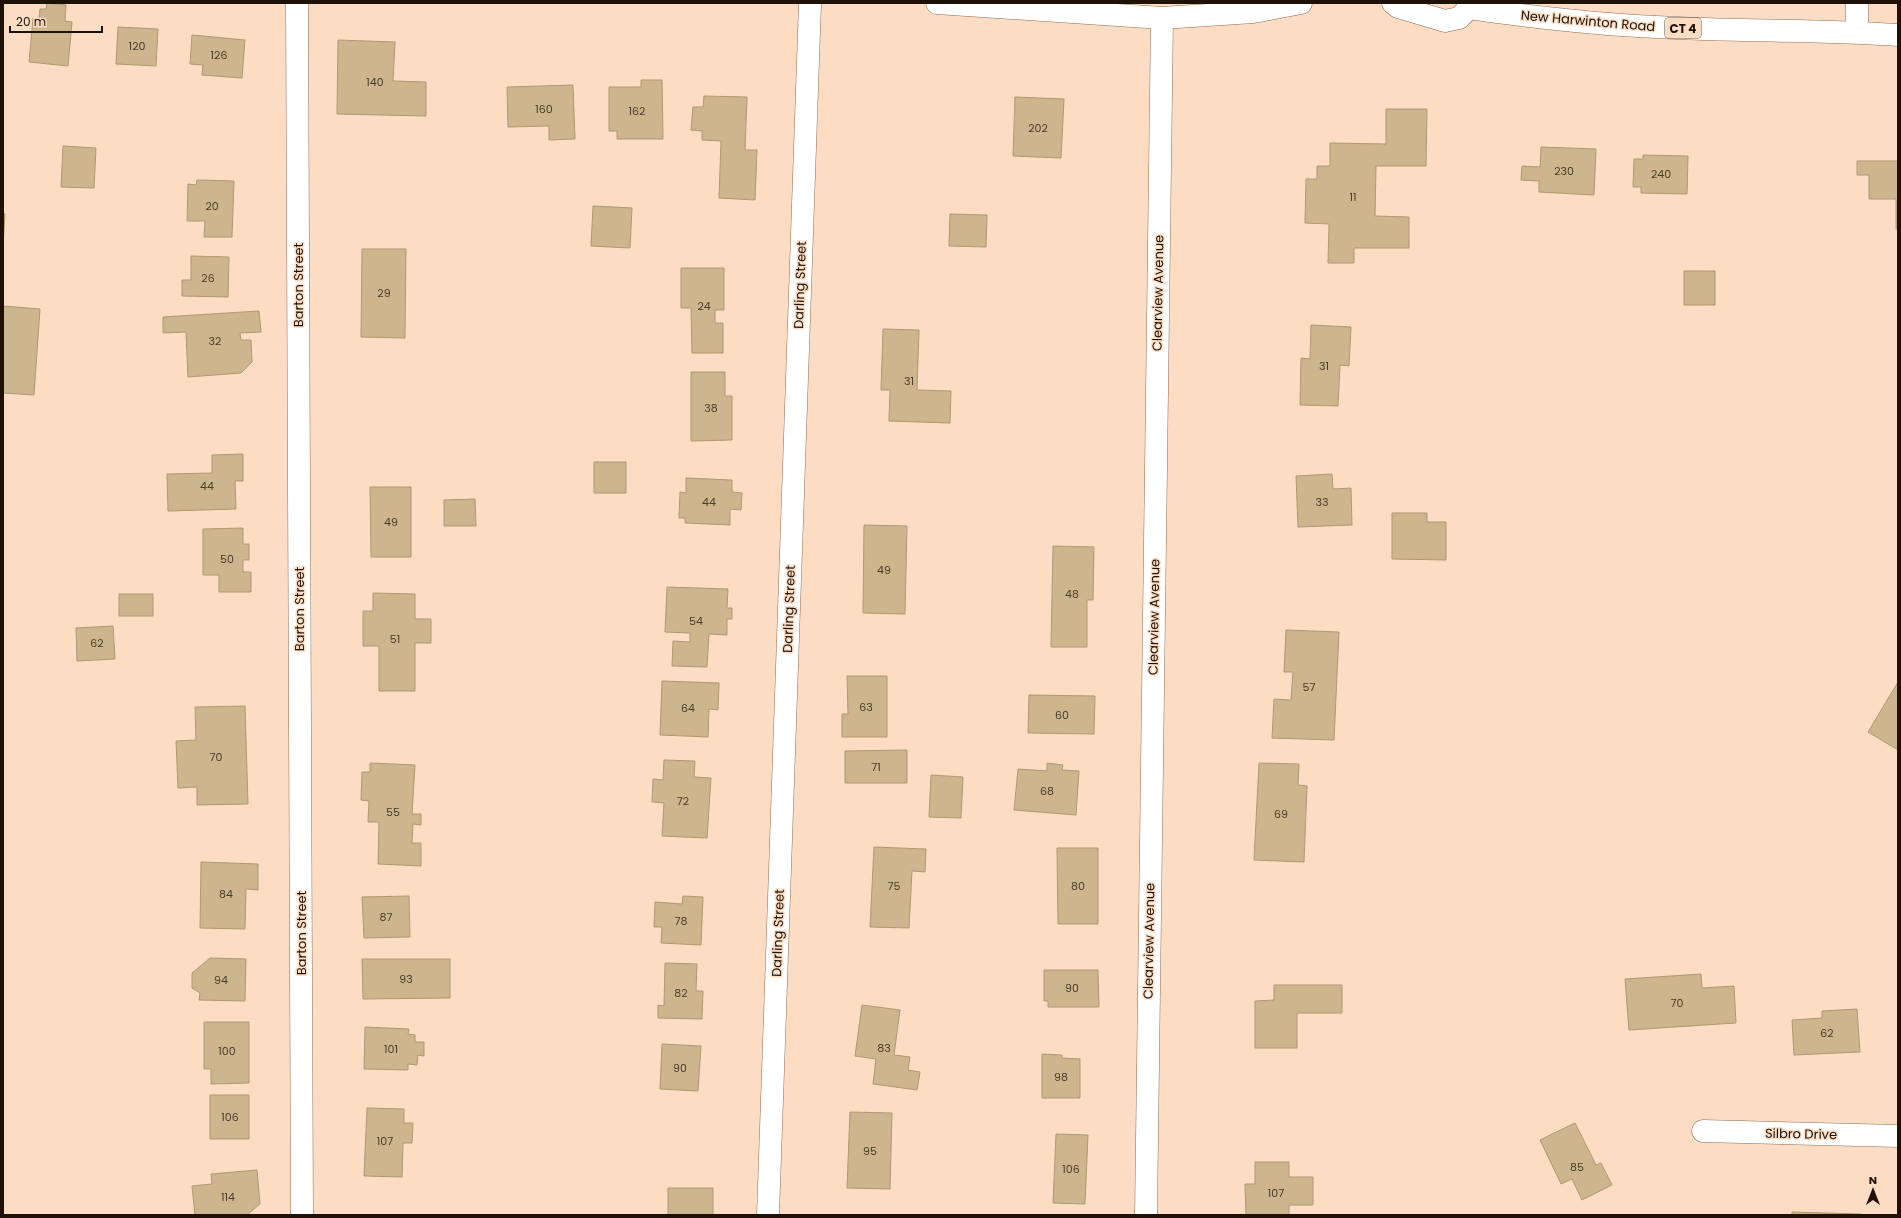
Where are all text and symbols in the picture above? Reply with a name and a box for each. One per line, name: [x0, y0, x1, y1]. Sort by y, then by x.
street label: New Harwinton Road: [1520, 6, 1656, 36]
scale bar: [10, 8, 102, 34]
text: 20 m: [16, 13, 46, 30]
road number: CT 4: [1665, 18, 1701, 38]
house number: 120: [129, 38, 145, 54]
house number: 126: [211, 47, 227, 63]
house number: 140: [366, 74, 384, 90]
house number: 160: [535, 101, 553, 117]
house number: 162: [629, 103, 645, 119]
house number: 202: [1028, 120, 1048, 136]
house number: 230: [1554, 163, 1574, 179]
house number: 240: [1651, 166, 1671, 182]
house number: 11: [1349, 189, 1357, 205]
house number: 20: [205, 198, 219, 214]
street label: Clearview Avenue: [1147, 235, 1169, 351]
street label: Darling Street: [789, 240, 811, 329]
street label: Barton Street: [289, 242, 308, 327]
house number: 26: [201, 270, 215, 286]
house number: 29: [377, 285, 391, 301]
house number: 24: [697, 298, 711, 314]
house number: 32: [209, 333, 221, 349]
house number: 31: [1319, 358, 1329, 374]
house number: 31: [904, 373, 914, 389]
house number: 38: [704, 400, 718, 416]
house number: 44: [200, 478, 214, 494]
house number: 44: [702, 494, 716, 510]
house number: 33: [1316, 494, 1328, 510]
house number: 49: [384, 514, 398, 530]
house number: 50: [220, 551, 234, 567]
street label: Clearview Avenue: [1143, 559, 1165, 675]
house number: 49: [877, 562, 891, 578]
street label: Darling Street: [778, 564, 800, 653]
street label: Barton Street: [290, 566, 309, 651]
house number: 48: [1065, 586, 1079, 602]
house number: 54: [689, 613, 703, 629]
house number: 51: [390, 631, 400, 647]
house number: 62: [90, 635, 104, 651]
house number: 57: [1303, 679, 1315, 695]
house number: 63: [859, 699, 873, 715]
house number: 64: [681, 700, 695, 716]
house number: 60: [1055, 707, 1069, 723]
house number: 70: [210, 749, 223, 765]
house number: 71: [871, 759, 881, 775]
house number: 68: [1040, 783, 1054, 799]
house number: 72: [677, 793, 689, 809]
house number: 55: [386, 804, 400, 820]
house number: 69: [1274, 806, 1288, 822]
house number: 75: [888, 878, 901, 894]
house number: 80: [1071, 878, 1085, 894]
street label: Clearview Avenue: [1138, 883, 1160, 999]
house number: 84: [219, 886, 233, 902]
street label: Darling Street: [767, 888, 789, 977]
street label: Barton Street: [292, 890, 311, 975]
house number: 87: [380, 909, 392, 925]
house number: 78: [675, 913, 688, 929]
house number: 93: [399, 971, 413, 987]
house number: 94: [214, 972, 228, 988]
house number: 90: [1065, 980, 1079, 996]
house number: 82: [674, 985, 688, 1001]
house number: 70: [1671, 995, 1684, 1011]
house number: 62: [1820, 1025, 1834, 1041]
house number: 83: [877, 1040, 891, 1056]
house number: 101: [384, 1041, 398, 1057]
house number: 100: [218, 1043, 236, 1059]
house number: 90: [673, 1060, 687, 1076]
house number: 98: [1054, 1069, 1068, 1085]
house number: 106: [221, 1109, 239, 1125]
street label: Silbro Drive: [1765, 1124, 1837, 1144]
house number: 107: [377, 1133, 393, 1149]
house number: 95: [863, 1143, 877, 1159]
house number: 85: [1570, 1159, 1584, 1175]
house number: 106: [1062, 1161, 1080, 1177]
north arrow: [1853, 1170, 1893, 1210]
text: N: [1869, 1172, 1877, 1188]
house number: 107: [1268, 1185, 1284, 1201]
house number: 114: [221, 1189, 235, 1205]

